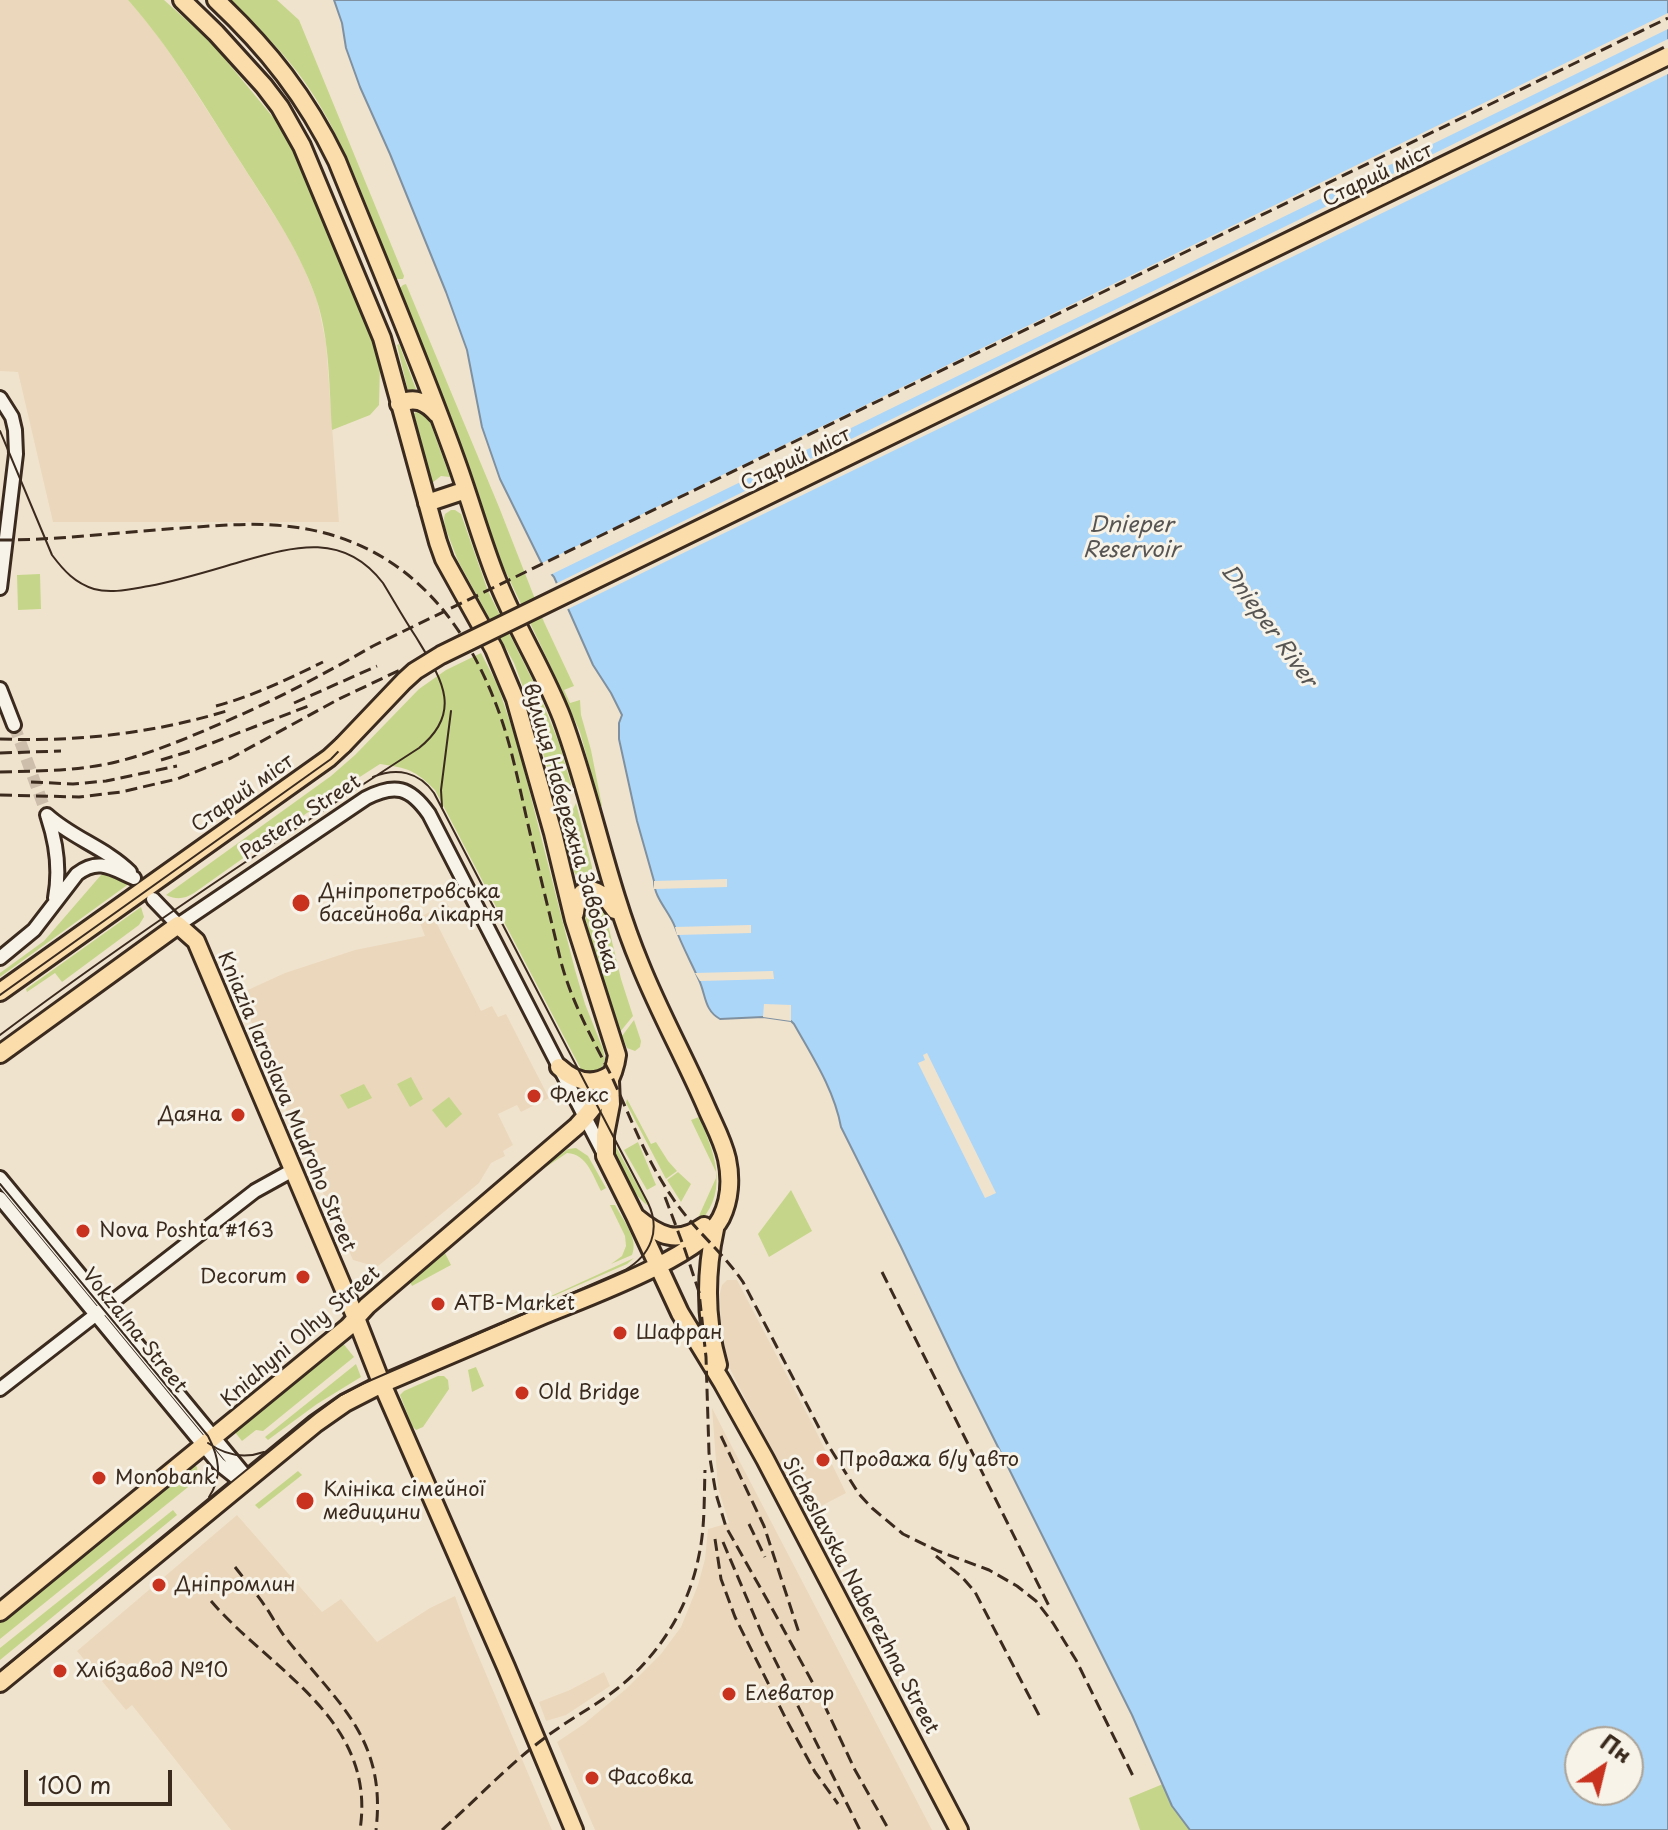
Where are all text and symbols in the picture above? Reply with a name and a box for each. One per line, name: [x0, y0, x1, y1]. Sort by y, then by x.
street label: Старий міст: [1319, 139, 1437, 213]
street label: Старий міст: [737, 423, 855, 497]
water label: Dnieper Reservoir: [1083, 513, 1179, 564]
water label: Dnieper River: [1215, 559, 1321, 693]
street label: вулиця Набережна Заводська: [517, 681, 623, 975]
street label: Старий міст: [187, 750, 299, 838]
street label: Pastera Street: [236, 770, 366, 866]
place label: Дніпропетровська басейнова лікарня: [319, 880, 504, 927]
marker: Дніпропетровська басейнова лікарня: [290, 892, 312, 914]
street label: Kniazia Iaroslava Mudroho Street: [212, 948, 360, 1256]
place label: Флекс: [550, 1084, 609, 1108]
marker: Флекс: [525, 1087, 543, 1105]
place label: Даяна: [158, 1103, 222, 1127]
marker: Даяна: [229, 1106, 247, 1124]
place label: Nova Poshta #163: [99, 1219, 274, 1243]
marker: Nova Poshta #163: [74, 1222, 92, 1240]
street label: Kniahyni Olhy Street: [217, 1261, 385, 1413]
street label: Vokzalna Street: [76, 1264, 192, 1398]
place label: Decorum: [199, 1265, 287, 1289]
marker: Decorum: [294, 1268, 312, 1286]
place label: ATB-Market: [454, 1292, 575, 1316]
marker: ATB-Market: [429, 1295, 447, 1313]
place label: Шафран: [636, 1321, 722, 1345]
marker: Шафран: [611, 1324, 629, 1342]
place label: Old Bridge: [538, 1381, 640, 1405]
marker: Old Bridge: [513, 1384, 531, 1402]
place label: Продажа б/у авто: [839, 1448, 1019, 1472]
marker: Продажа б/у авто: [814, 1451, 832, 1469]
street label: Sicheslavska Naberezhna Street: [777, 1453, 943, 1739]
place label: Monobank: [115, 1466, 216, 1490]
marker: Monobank: [90, 1469, 108, 1487]
place label: Клініка сімейної медицини: [323, 1478, 485, 1525]
marker: Клініка сімейної медицини: [294, 1490, 316, 1512]
place label: Дніпромлин: [175, 1573, 295, 1597]
marker: Дніпромлин: [150, 1576, 168, 1594]
place label: Хлібзавод №10: [76, 1659, 228, 1683]
marker: Хлібзавод №10: [51, 1662, 69, 1680]
place label: Елеватор: [745, 1682, 834, 1706]
marker: Елеватор: [720, 1685, 738, 1703]
text: Пн: [1594, 1725, 1639, 1770]
north arrow: [1564, 1726, 1644, 1806]
scale bar: [28, 1754, 176, 1804]
text: 100 m: [38, 1766, 111, 1802]
place label: Фасовка: [608, 1766, 693, 1790]
marker: Фасовка: [583, 1769, 601, 1787]

